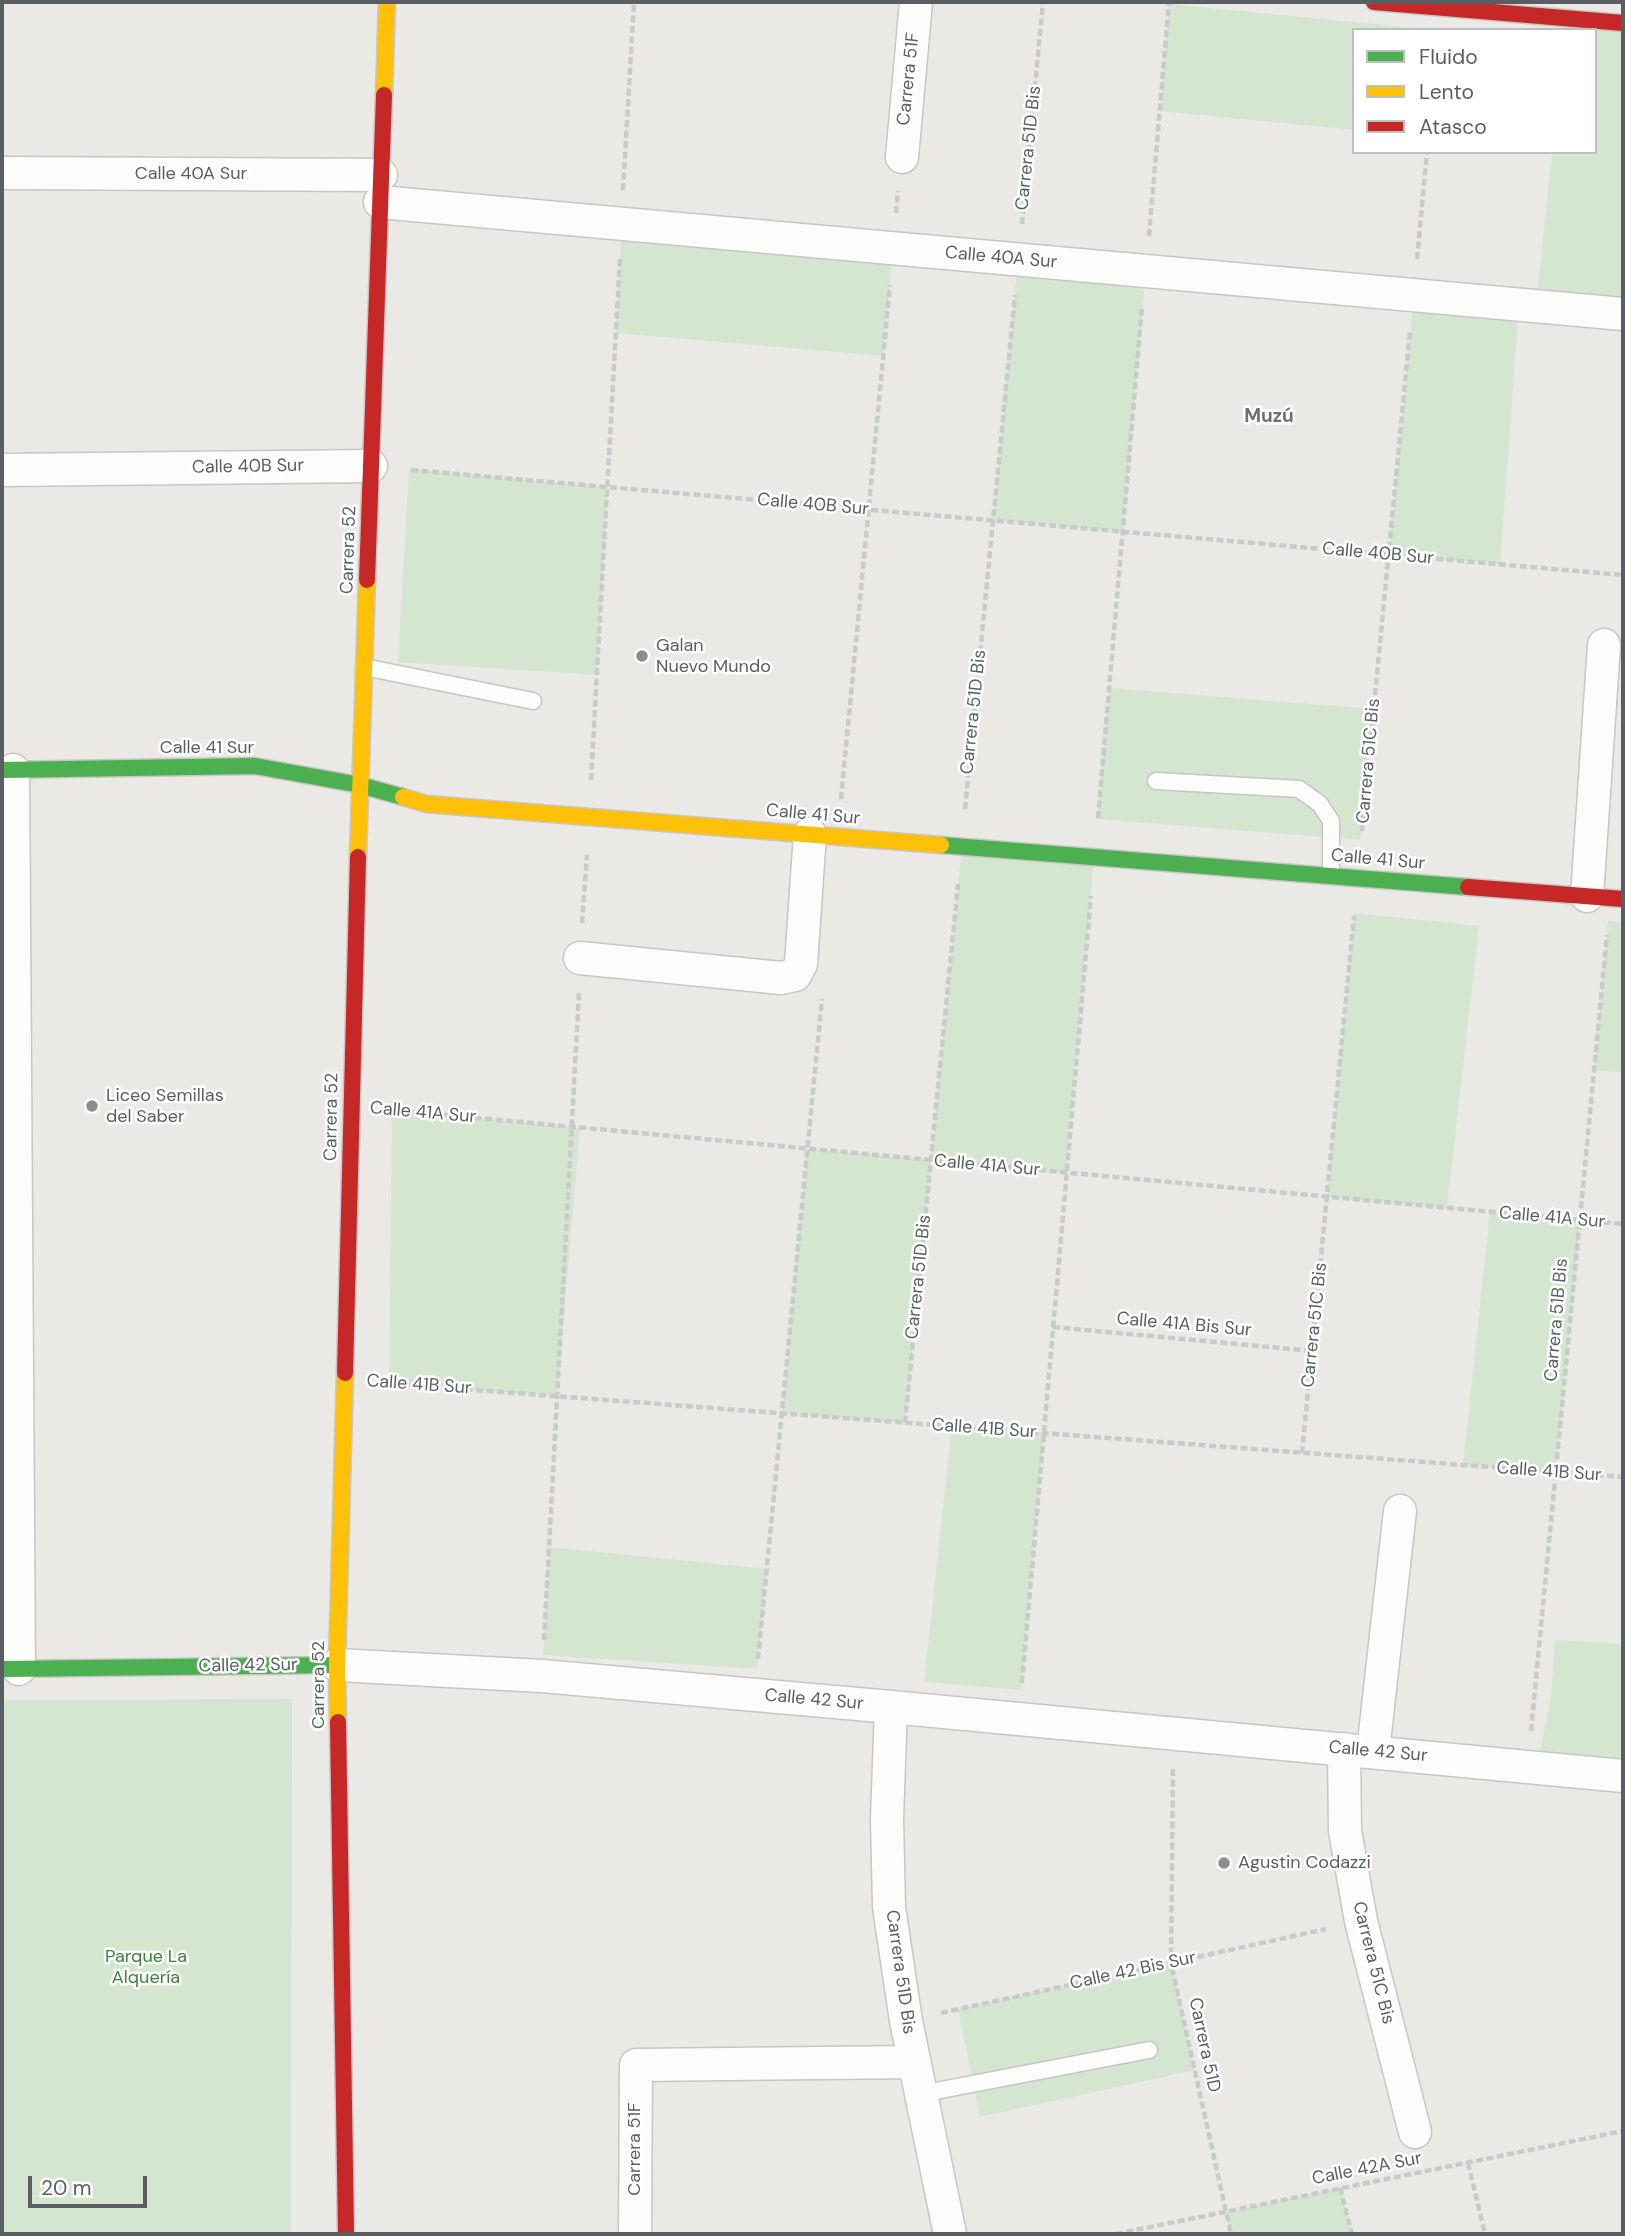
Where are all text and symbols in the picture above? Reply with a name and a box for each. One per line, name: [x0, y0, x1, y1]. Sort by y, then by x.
legend: [1352, 28, 1597, 154]
street label: Carrera 51F: [893, 31, 925, 127]
text: Fluido: [1419, 43, 1478, 71]
text: Lento: [1419, 78, 1474, 106]
street label: Carrera 51D Bis: [1012, 85, 1046, 211]
text: Atasco: [1419, 113, 1487, 141]
street label: Calle 40A Sur: [135, 163, 247, 185]
street label: Calle 40A Sur: [944, 242, 1058, 274]
district label: Muzú: [1244, 406, 1294, 428]
street label: Calle 40B Sur: [192, 455, 304, 479]
street label: Calle 40B Sur: [756, 489, 870, 521]
street label: Carrera 52: [337, 506, 361, 594]
street label: Calle 40B Sur: [1321, 538, 1435, 570]
place label: Galan Nuevo Mundo: [656, 635, 771, 678]
marker: Galan Nuevo Mundo: [634, 648, 650, 664]
street label: Carrera 51D Bis: [957, 649, 991, 775]
street label: Carrera 51C Bis: [1353, 697, 1385, 825]
street label: Calle 41 Sur: [160, 737, 254, 759]
street label: Calle 41 Sur: [765, 800, 861, 830]
street label: Calle 41 Sur: [1330, 845, 1426, 875]
street label: Carrera 52: [320, 1073, 344, 1161]
place label: Liceo Semillas del Saber: [106, 1085, 224, 1128]
marker: Liceo Semillas del Saber: [84, 1098, 100, 1114]
street label: Calle 41A Sur: [369, 1098, 477, 1128]
street label: Calle 41A Sur: [933, 1151, 1041, 1181]
street label: Calle 41A Sur: [1498, 1203, 1606, 1233]
street label: Carrera 51D Bis: [902, 1214, 936, 1340]
street label: Carrera 51B Bis: [1541, 1257, 1573, 1383]
street label: Carrera 51C Bis: [1298, 1261, 1332, 1389]
street label: Calle 41A Bis Sur: [1116, 1308, 1252, 1342]
street label: Calle 41B Sur: [366, 1371, 472, 1399]
street label: Calle 41B Sur: [931, 1415, 1037, 1443]
street label: Calle 41B Sur: [1496, 1458, 1602, 1486]
street label: Carrera 52: [308, 1641, 330, 1729]
street label: Calle 42 Sur: [198, 1654, 298, 1678]
street label: Calle 42 Sur: [764, 1685, 864, 1715]
street label: Calle 42 Sur: [1328, 1737, 1428, 1767]
place label: Agustin Codazzi: [1238, 1852, 1371, 1874]
marker: Agustin Codazzi: [1216, 1855, 1232, 1871]
street label: Carrera 51C Bis: [1347, 1899, 1399, 2027]
street label: Carrera 51D Bis: [881, 1909, 919, 2035]
park label: Parque La Alquería: [105, 1946, 187, 1988]
street label: Calle 42 Bis Sur: [1068, 1947, 1198, 1995]
street label: Carrera 51D: [1183, 1996, 1225, 2094]
street label: Carrera 51F: [624, 2102, 646, 2196]
street label: Calle 42A Sur: [1310, 2148, 1424, 2190]
scale bar: [32, 2162, 150, 2206]
text: 20 m: [41, 2174, 92, 2202]

